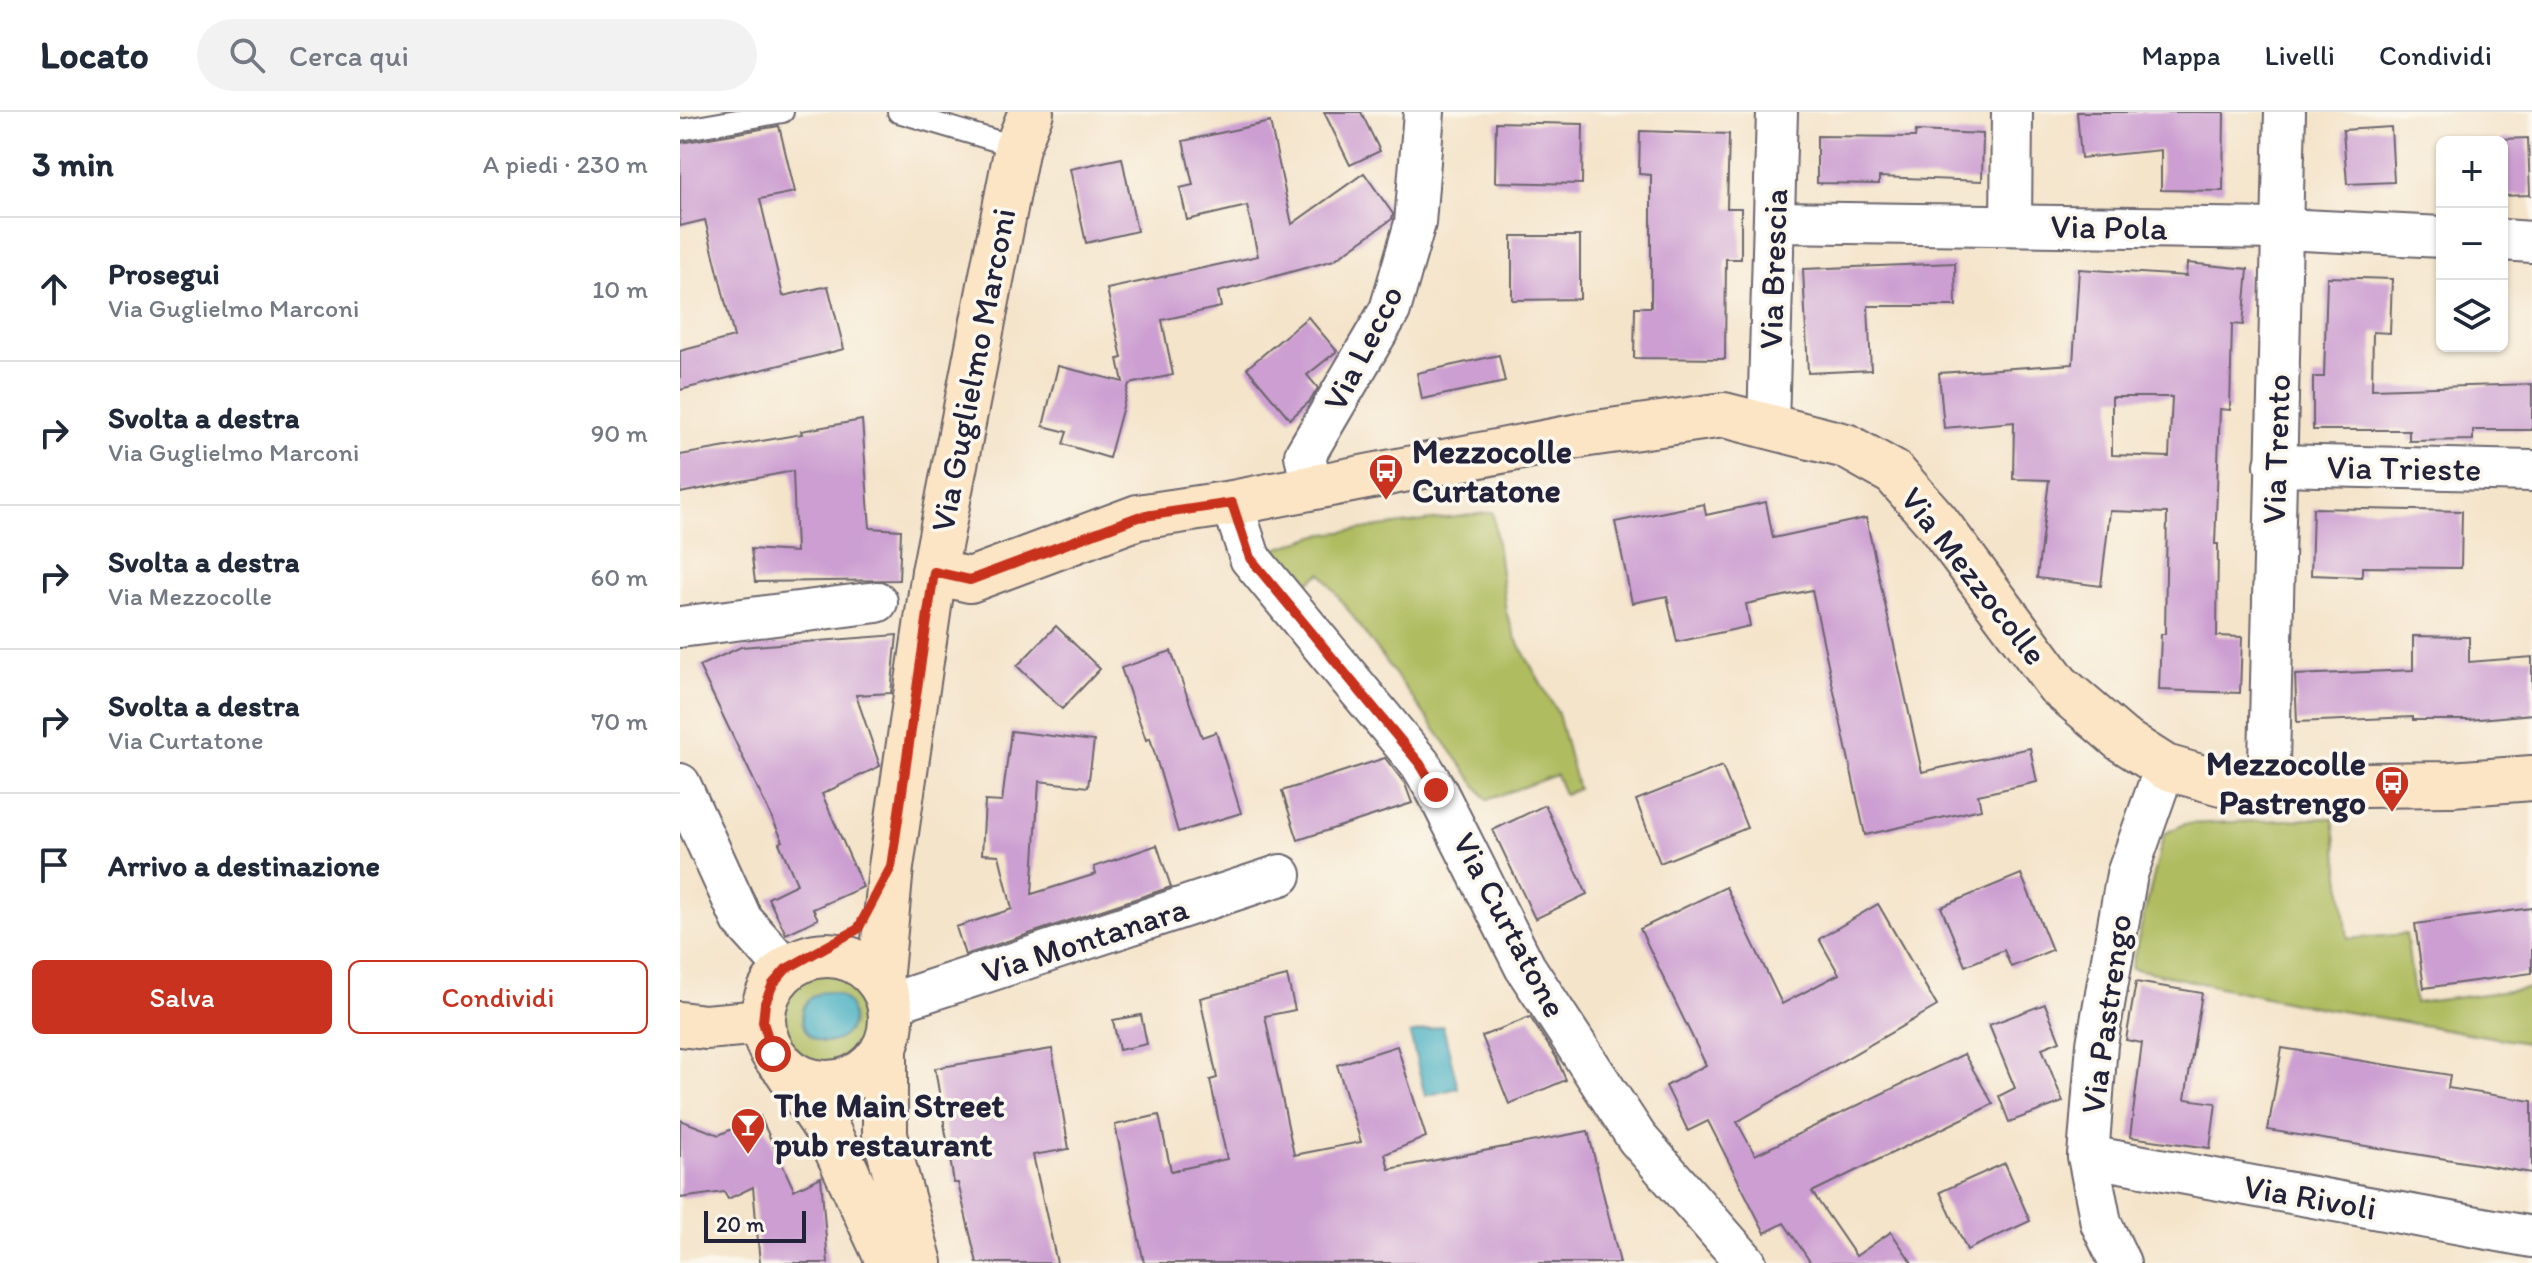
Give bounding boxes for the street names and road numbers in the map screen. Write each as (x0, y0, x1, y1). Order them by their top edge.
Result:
street label: Via Brescia (1750, 188, 1796, 350)
street label: Via Guglielmo Marconi (922, 205, 1024, 535)
street label: Via Pola (2050, 205, 2168, 249)
street label: Via Lecco (1314, 278, 1412, 418)
street label: Via Trento (2253, 373, 2299, 525)
street label: Via Trieste (2326, 446, 2482, 490)
street label: Via Mezzocolle (1892, 479, 2056, 673)
street label: Via Curtatone (1444, 826, 1576, 1024)
street label: Via Montanara (977, 887, 1194, 993)
street label: Via Pastrengo (2072, 911, 2140, 1117)
street label: Via Rivoli (2240, 1165, 2380, 1229)

